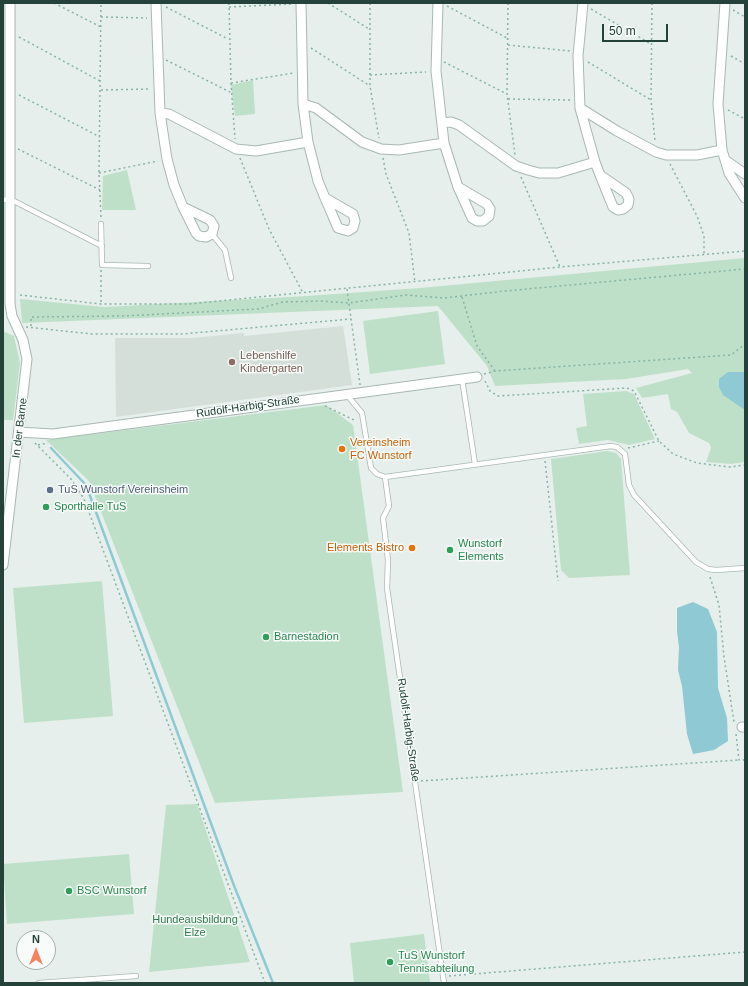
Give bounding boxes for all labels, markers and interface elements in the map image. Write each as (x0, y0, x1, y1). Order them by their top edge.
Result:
scale bar (604, 16, 670, 42)
text: 50 m (609, 24, 636, 38)
place label: Lebenshilfe Kindergarten (240, 349, 303, 375)
marker: Lebenshilfe Kindergarten (227, 357, 237, 367)
street label: Rudolf-Harbig-Straße (195, 393, 301, 421)
street label: In der Barne (10, 397, 30, 459)
place label: Vereinsheim FC Wunstorf (350, 436, 412, 462)
marker: Vereinsheim FC Wunstorf (337, 444, 347, 454)
place label: TuS Wunstorf Vereinsheim (58, 483, 188, 497)
marker: TuS Wunstorf Vereinsheim (45, 485, 55, 495)
place label: Sporthalle TuS (54, 500, 126, 514)
marker: Sporthalle TuS (41, 502, 51, 512)
place label: Wunstorf Elements (458, 537, 504, 563)
place label: Elements Bistro (327, 541, 404, 555)
marker: Elements Bistro (407, 543, 417, 553)
marker: Wunstorf Elements (445, 545, 455, 555)
place label: Barnestadion (274, 630, 339, 644)
marker: Barnestadion (261, 632, 271, 642)
street label: Rudolf-Harbig-Straße (394, 677, 422, 783)
place label: BSC Wunstorf (77, 884, 146, 898)
marker: BSC Wunstorf (64, 886, 74, 896)
park label: Hundeausbildung Elze (152, 913, 238, 939)
north arrow (16, 930, 56, 970)
text: N (32, 933, 40, 945)
place label: TuS Wunstorf Tennisabteilung (398, 949, 474, 975)
marker: TuS Wunstorf Tennisabteilung (385, 957, 395, 967)

